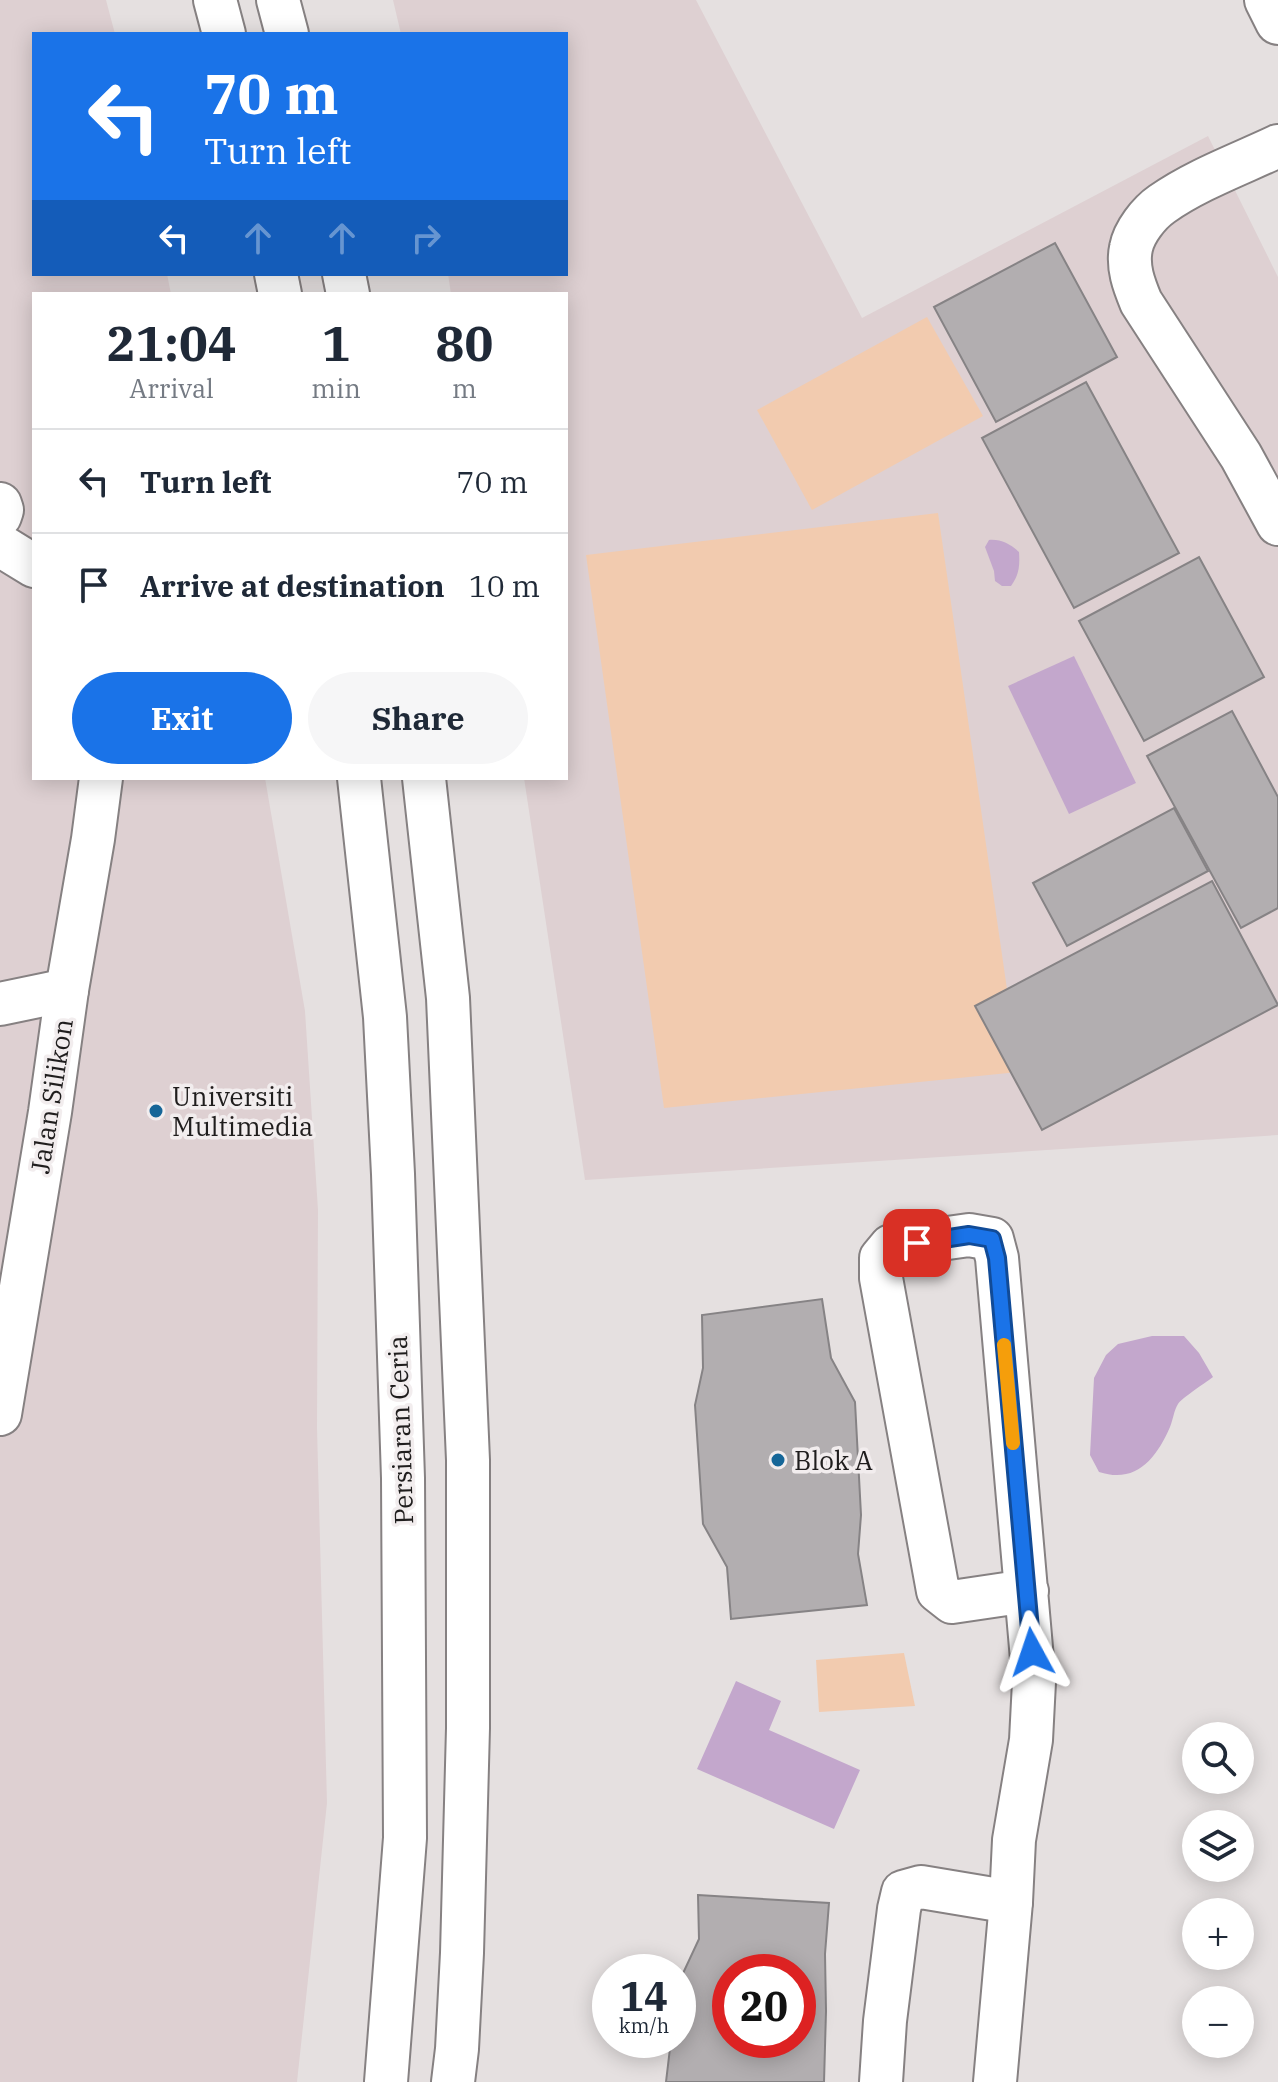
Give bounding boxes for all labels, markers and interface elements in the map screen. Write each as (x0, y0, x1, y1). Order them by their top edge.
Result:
text: 70 m (204, 57, 339, 129)
icon: left (72, 64, 176, 168)
text: Turn left (204, 127, 351, 174)
icon: left (152, 216, 196, 260)
icon: ahead (236, 216, 280, 260)
icon: ahead (320, 216, 364, 260)
icon: right (404, 216, 448, 260)
text: 21:04 (107, 312, 237, 374)
text: 1 (322, 312, 350, 374)
text: 80 (436, 312, 493, 374)
text: Arrival (129, 371, 214, 405)
text: min (311, 371, 361, 405)
text: m (452, 371, 477, 405)
icon: left (72, 459, 116, 503)
text: Turn left (140, 462, 272, 501)
text: 70 m (456, 462, 528, 501)
icon: arrive (72, 563, 116, 607)
text: Arrive at destination (140, 566, 445, 605)
text: 10 m (469, 566, 540, 605)
button: Exit (72, 672, 292, 764)
button: Share (308, 672, 528, 764)
street label: Jalan Silikon (22, 1016, 80, 1176)
place label: Universiti Multimedia (172, 1079, 313, 1143)
marker: Universiti Multimedia (147, 1102, 165, 1120)
pin (883, 1209, 951, 1277)
icon: arrive (895, 1221, 939, 1265)
street label: Persiaran Ceria (380, 1335, 420, 1525)
place label: Blok A (794, 1443, 873, 1477)
marker: Blok A (769, 1451, 787, 1469)
position arrow (990, 1610, 1074, 1694)
map controls (1182, 1722, 1254, 2058)
button: search (1182, 1722, 1254, 1794)
button: layers (1182, 1810, 1254, 1882)
button: + (1182, 1898, 1254, 1970)
speed limit sign: 20 (712, 1954, 816, 2058)
text: 14 (620, 1970, 668, 2022)
button: − (1182, 1986, 1254, 2058)
text: km/h (619, 2012, 669, 2039)

